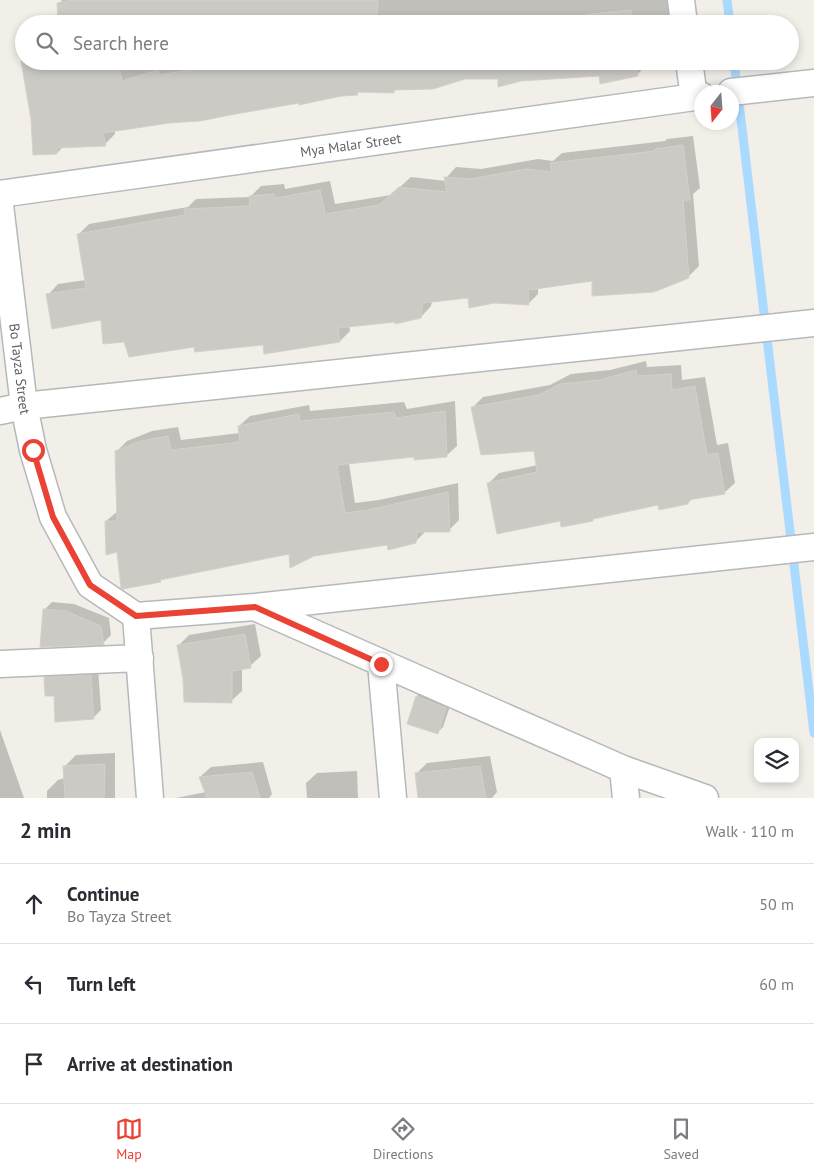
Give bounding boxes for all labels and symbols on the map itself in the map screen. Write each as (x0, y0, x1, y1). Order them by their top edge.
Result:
north arrow (694, 85, 739, 130)
street label: Mya Malar Street (299, 129, 402, 161)
street label: Bo Tayza Street (5, 322, 35, 416)
route start (22, 439, 45, 462)
route end (370, 653, 393, 676)

